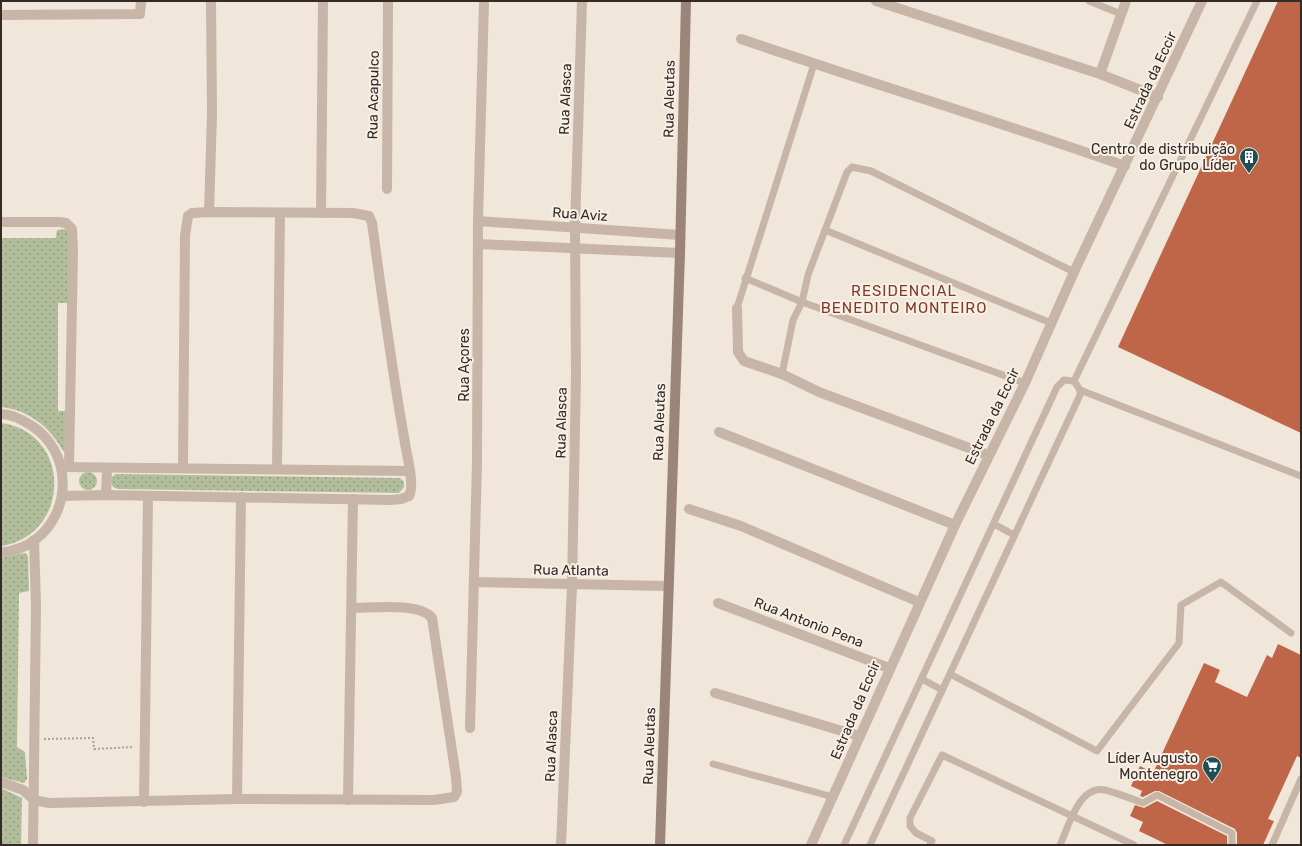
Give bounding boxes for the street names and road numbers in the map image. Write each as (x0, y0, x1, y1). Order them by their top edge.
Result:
street label: Estrada da Eccir (1120, 28, 1181, 132)
street label: Rua Acapulco (364, 50, 383, 140)
street label: Rua Aleutas (660, 60, 679, 138)
street label: Rua Alasca (556, 63, 575, 135)
street label: Rua Aviz (552, 204, 608, 225)
street label: Rua Açores (456, 328, 473, 402)
street label: Estrada da Eccir (962, 364, 1024, 467)
street label: Rua Aleutas (650, 383, 669, 461)
street label: Rua Alasca (552, 387, 571, 459)
street label: Rua Atlanta (533, 561, 609, 580)
street label: Rua Antonio Pena (752, 594, 866, 651)
street label: Estrada da Eccir (827, 658, 884, 762)
street label: Rua Aleutas (640, 707, 659, 785)
street label: Rua Alasca (542, 710, 561, 782)

